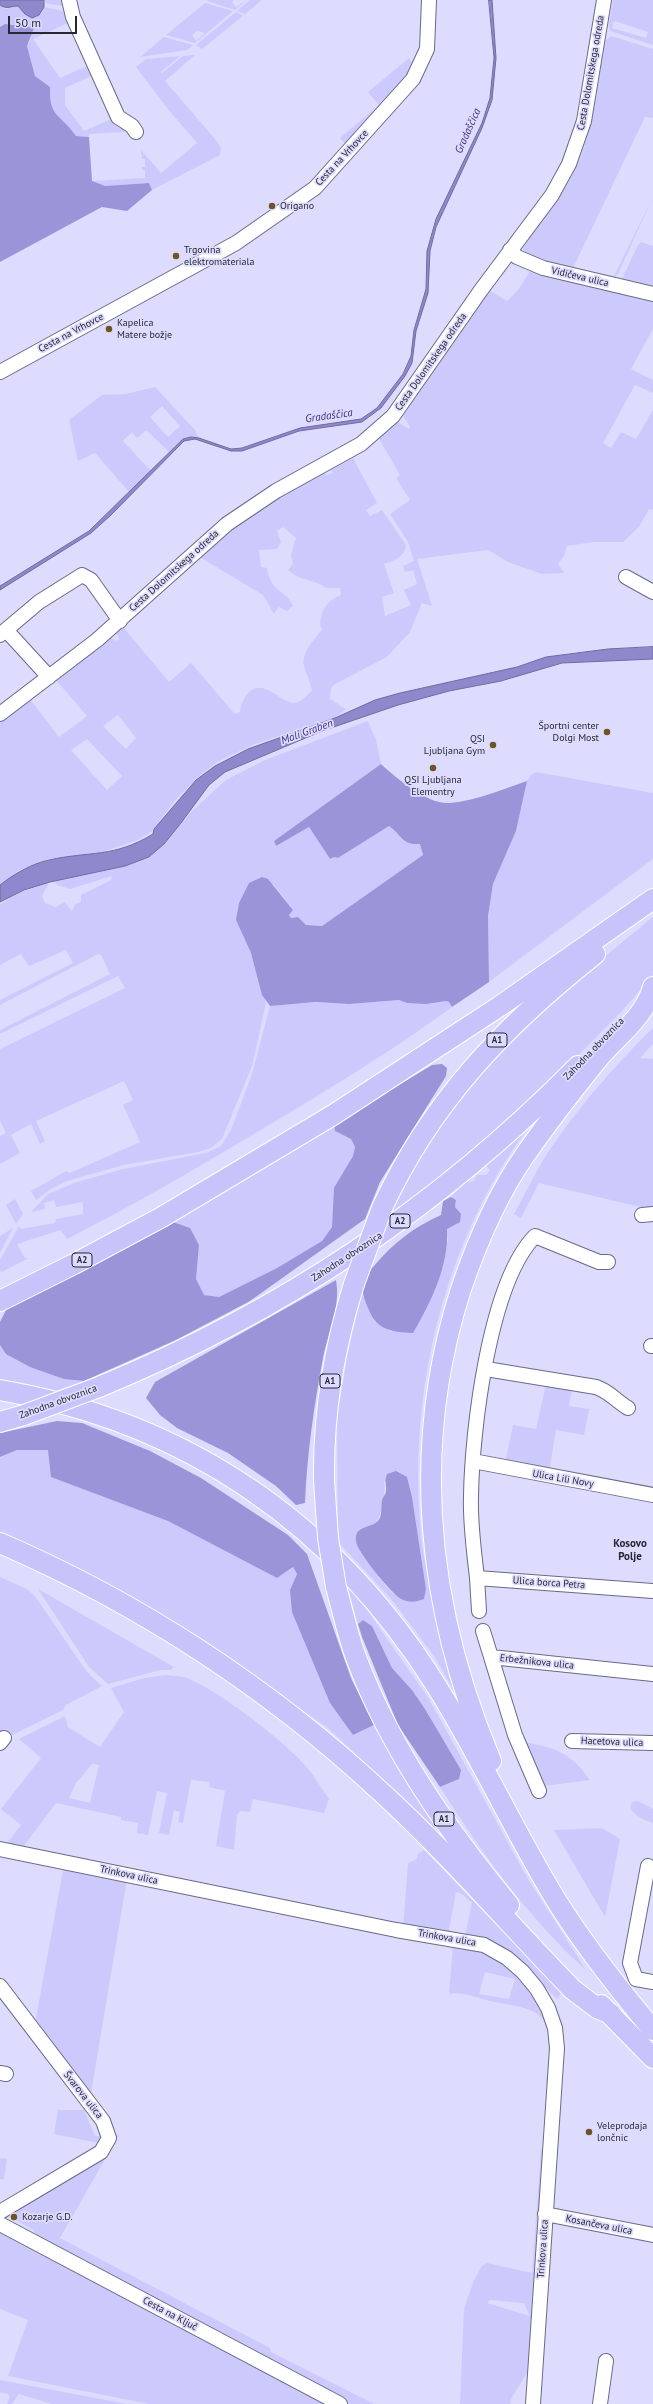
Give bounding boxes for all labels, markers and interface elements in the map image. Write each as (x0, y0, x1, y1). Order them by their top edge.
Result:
scale bar (10, 8, 79, 34)
text: 50 m (15, 15, 41, 30)
street label: Cesta Dolomitskega odreda (575, 15, 607, 131)
water label: Gradaščica (452, 106, 484, 156)
street label: Cesta na Vrhovce (313, 128, 371, 188)
place label: Origano (280, 200, 314, 212)
marker: Origano (267, 201, 277, 211)
place label: Trgovina elektromateriala (184, 244, 254, 268)
marker: Trgovina elektromateriala (171, 251, 181, 261)
street label: Vidičeva ulica (550, 265, 610, 289)
street label: Cesta na Vrhovce (36, 311, 106, 355)
street label: Cesta Dolomitskega odreda (393, 311, 469, 413)
place label: Kapelica Matere božje (117, 317, 172, 340)
marker: Kapelica Matere božje (104, 324, 114, 334)
water label: Gradaščica (304, 406, 354, 426)
street label: Cesta Dolomitskega odreda (127, 528, 221, 614)
water label: Mali Graben (279, 717, 335, 747)
place label: Športni center Dolgi Most (538, 720, 599, 744)
marker: Športni center Dolgi Most (602, 727, 612, 737)
place label: QSI Ljubljana Gym (424, 733, 485, 756)
marker: QSI Ljubljana Gym (488, 740, 498, 750)
marker: QSI Ljubljana Elementry (428, 763, 438, 773)
place label: QSI Ljubljana Elementry (404, 774, 462, 798)
street label: Zahodna obvoznica (561, 1015, 627, 1083)
road number: A1 (487, 1033, 507, 1047)
road number: A2 (390, 1214, 410, 1228)
street label: Zahodna obvoznica (309, 1230, 385, 1284)
road number: A2 (72, 1253, 92, 1267)
road number: A1 (320, 1374, 340, 1388)
street label: Zahodna obvoznica (17, 1382, 99, 1422)
street label: Ulica Lili Novy (531, 1468, 595, 1490)
district label: Kosovo Polje (613, 1537, 647, 1563)
street label: Ulica borca Petra (512, 1574, 586, 1592)
street label: Erbežnikova ulica (499, 1652, 575, 1672)
street label: Hacetova ulica (581, 1735, 643, 1749)
road number: A1 (434, 1812, 454, 1826)
street label: Trinkova ulica (99, 1863, 159, 1887)
street label: Trinkova ulica (417, 1927, 477, 1949)
street label: Švarova ulica (61, 2069, 105, 2121)
place label: Veleprodaja lončnic (597, 2120, 647, 2144)
marker: Veleprodaja lončnic (584, 2127, 594, 2137)
place label: Kozarje G.D. (22, 2211, 73, 2223)
marker: Kozarje G.D. (9, 2212, 19, 2222)
street label: Kosančeva ulica (565, 2213, 633, 2237)
street label: Trinkova ulica (535, 2219, 551, 2279)
street label: Cesta na Ključ (141, 2295, 199, 2333)

